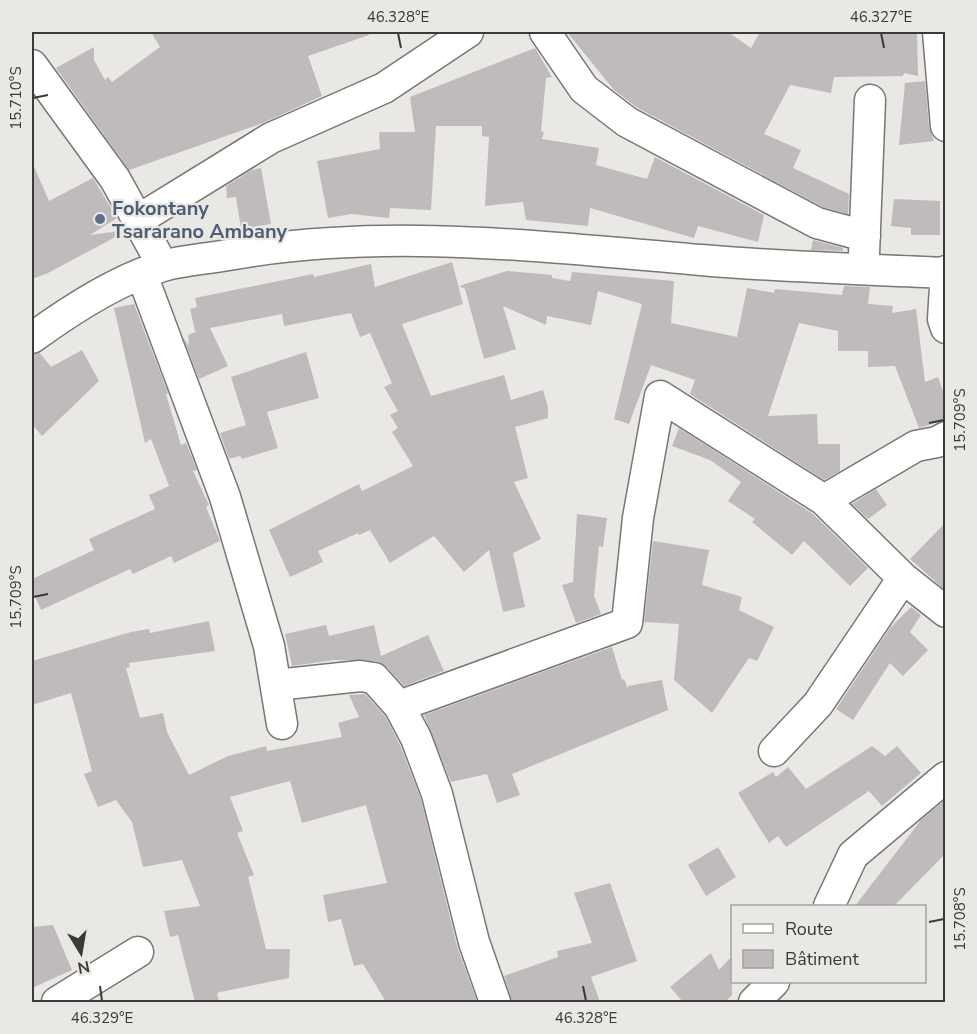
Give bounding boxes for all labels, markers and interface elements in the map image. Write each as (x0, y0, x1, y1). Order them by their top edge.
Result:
text: 46.328°E (367, 7, 429, 27)
text: 46.327°E (850, 7, 912, 27)
text: 15.710°S (6, 66, 26, 130)
place label: Fokontany Tsararano Ambany (112, 195, 287, 245)
marker: Fokontany Tsararano Ambany (93, 212, 107, 226)
text: 15.709°S (950, 388, 970, 452)
text: 15.709°S (6, 565, 26, 629)
text: 15.708°S (950, 887, 970, 951)
legend (731, 905, 926, 983)
text: Route (785, 917, 833, 941)
north arrow (51, 923, 111, 983)
text: Bâtiment (785, 947, 859, 971)
text: N (76, 955, 92, 979)
text: 46.329°E (71, 1008, 133, 1028)
text: 46.328°E (555, 1008, 617, 1028)

